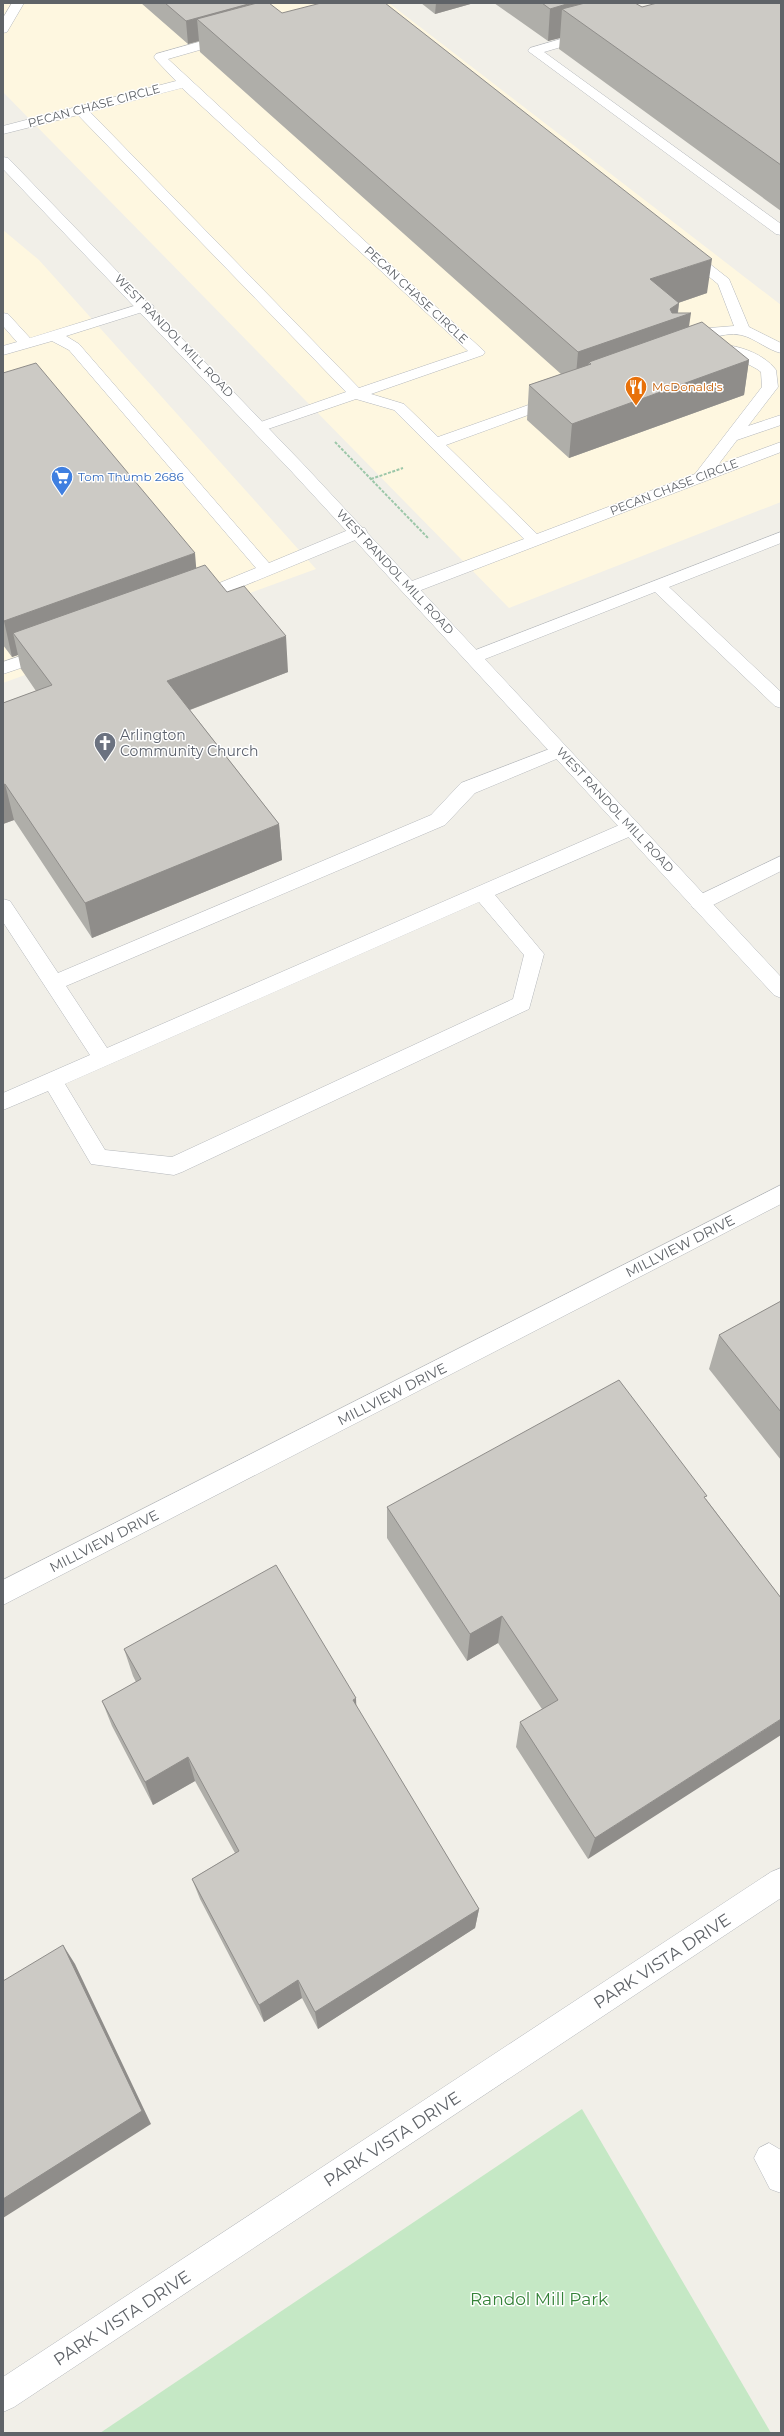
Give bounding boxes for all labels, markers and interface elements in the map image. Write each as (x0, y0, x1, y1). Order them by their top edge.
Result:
street label: PECAN CHASE CIRCLE (26, 81, 162, 130)
street label: PECAN CHASE CIRCLE (361, 243, 471, 347)
street label: WEST RANDOL MILL ROAD (112, 271, 237, 400)
restaurant icon: McDonald's (623, 374, 649, 407)
place label: McDonald's (652, 379, 723, 394)
street label: PECAN CHASE CIRCLE (608, 455, 740, 518)
supermarket icon: Tom Thumb 2686 (49, 464, 75, 497)
place label: Tom Thumb 2686 (78, 469, 184, 484)
street label: WEST RANDOL MILL ROAD (334, 506, 457, 637)
place label: Arlington Community Church (120, 726, 259, 760)
church icon: Arlington Community Church (92, 730, 118, 763)
street label: WEST RANDOL MILL ROAD (554, 744, 677, 875)
street label: MILLVIEW DRIVE (622, 1211, 738, 1281)
street label: MILLVIEW DRIVE (334, 1359, 450, 1429)
street label: MILLVIEW DRIVE (46, 1506, 162, 1576)
street label: PARK VISTA DRIVE (590, 1909, 734, 2013)
street label: PARK VISTA DRIVE (320, 2087, 464, 2191)
street label: PARK VISTA DRIVE (50, 2266, 194, 2370)
park label: Randol Mill Park (470, 2289, 609, 2309)

